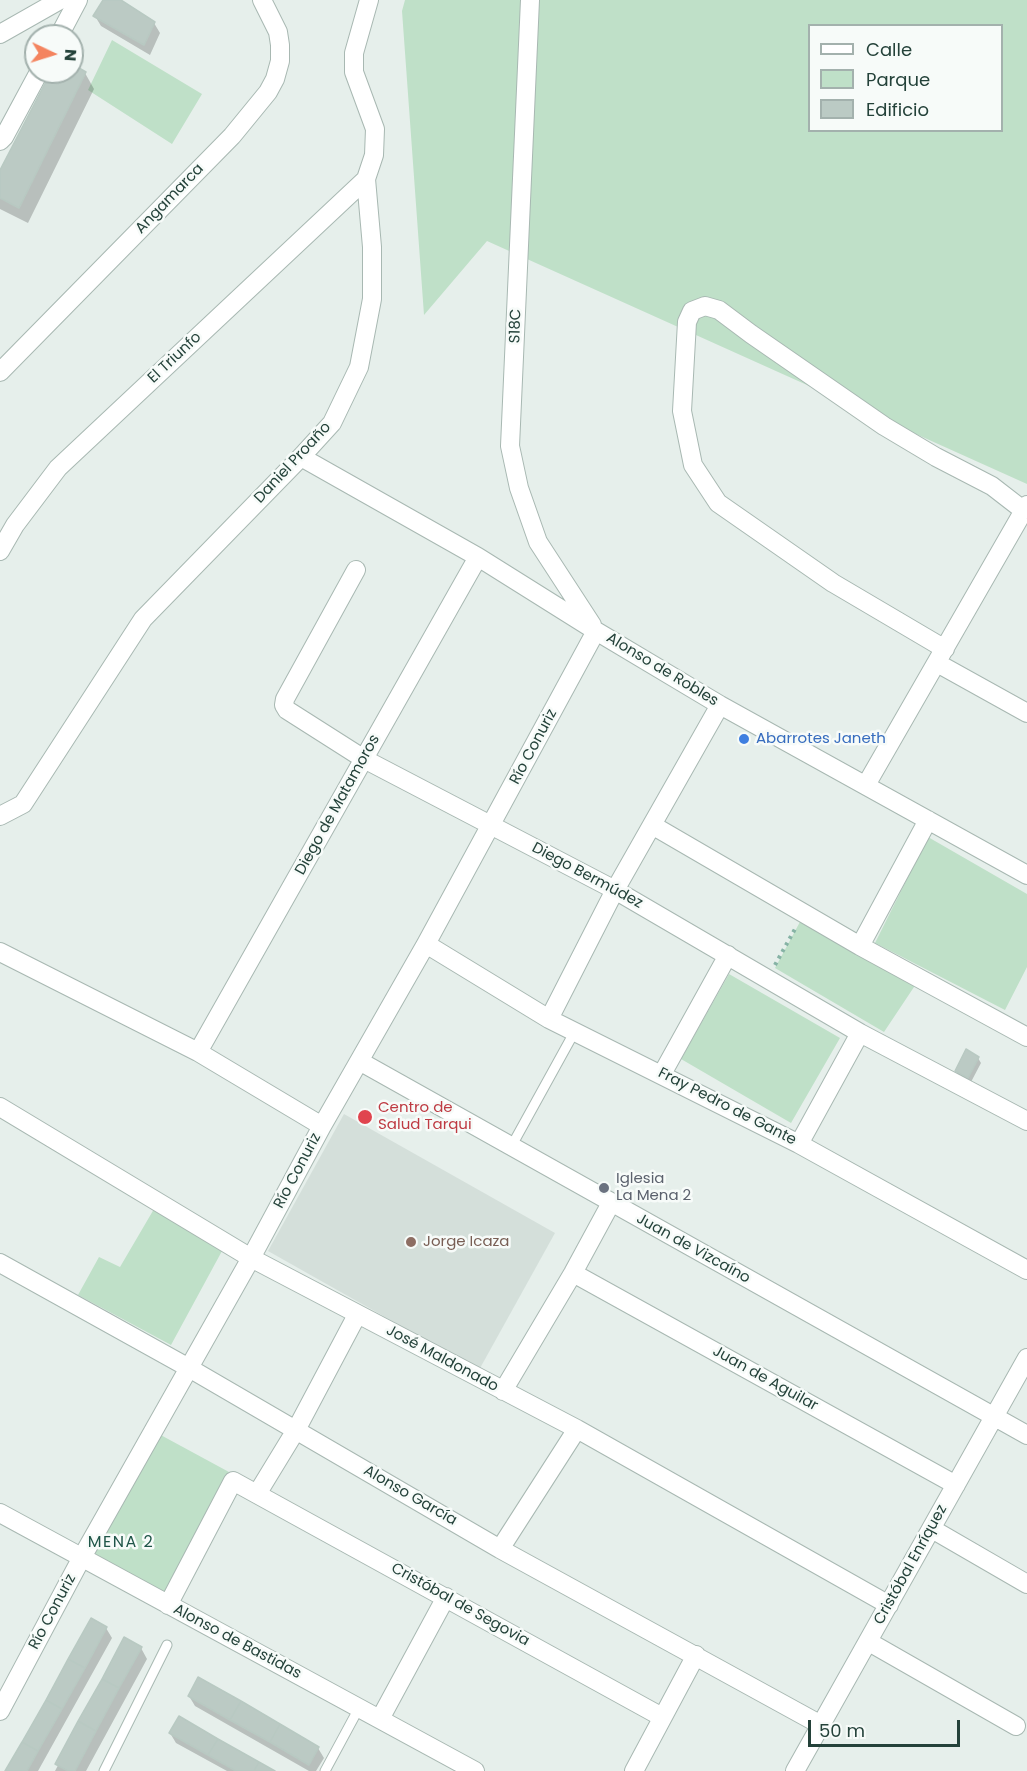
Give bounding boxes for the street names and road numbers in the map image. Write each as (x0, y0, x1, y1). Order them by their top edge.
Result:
street label: Angamarca (132, 160, 208, 238)
street label: S18C (506, 308, 526, 344)
street label: El Triunfo (145, 329, 205, 387)
street label: Daniel Proaño (251, 419, 335, 507)
street label: Alonso de Robles (603, 629, 721, 711)
street label: Río Conuriz (507, 706, 561, 788)
street label: Diego de Matamoros (292, 732, 384, 878)
street label: Diego Bermúdez (529, 839, 645, 913)
street label: Fray Pedro de Gante (655, 1064, 799, 1150)
street label: Río Conuriz (271, 1130, 325, 1212)
street label: Juan de Vizcaíno (633, 1210, 753, 1288)
street label: José Maldonado (383, 1322, 501, 1396)
street label: Juan de Aguilar (709, 1343, 821, 1415)
street label: Alonso García (360, 1462, 460, 1530)
street label: Cristóbal Enríquez (871, 1502, 951, 1628)
street label: Cristóbal de Segovia (388, 1559, 532, 1651)
street label: Río Conuriz (26, 1571, 80, 1653)
street label: Alonso de Bastidas (170, 1601, 304, 1683)

